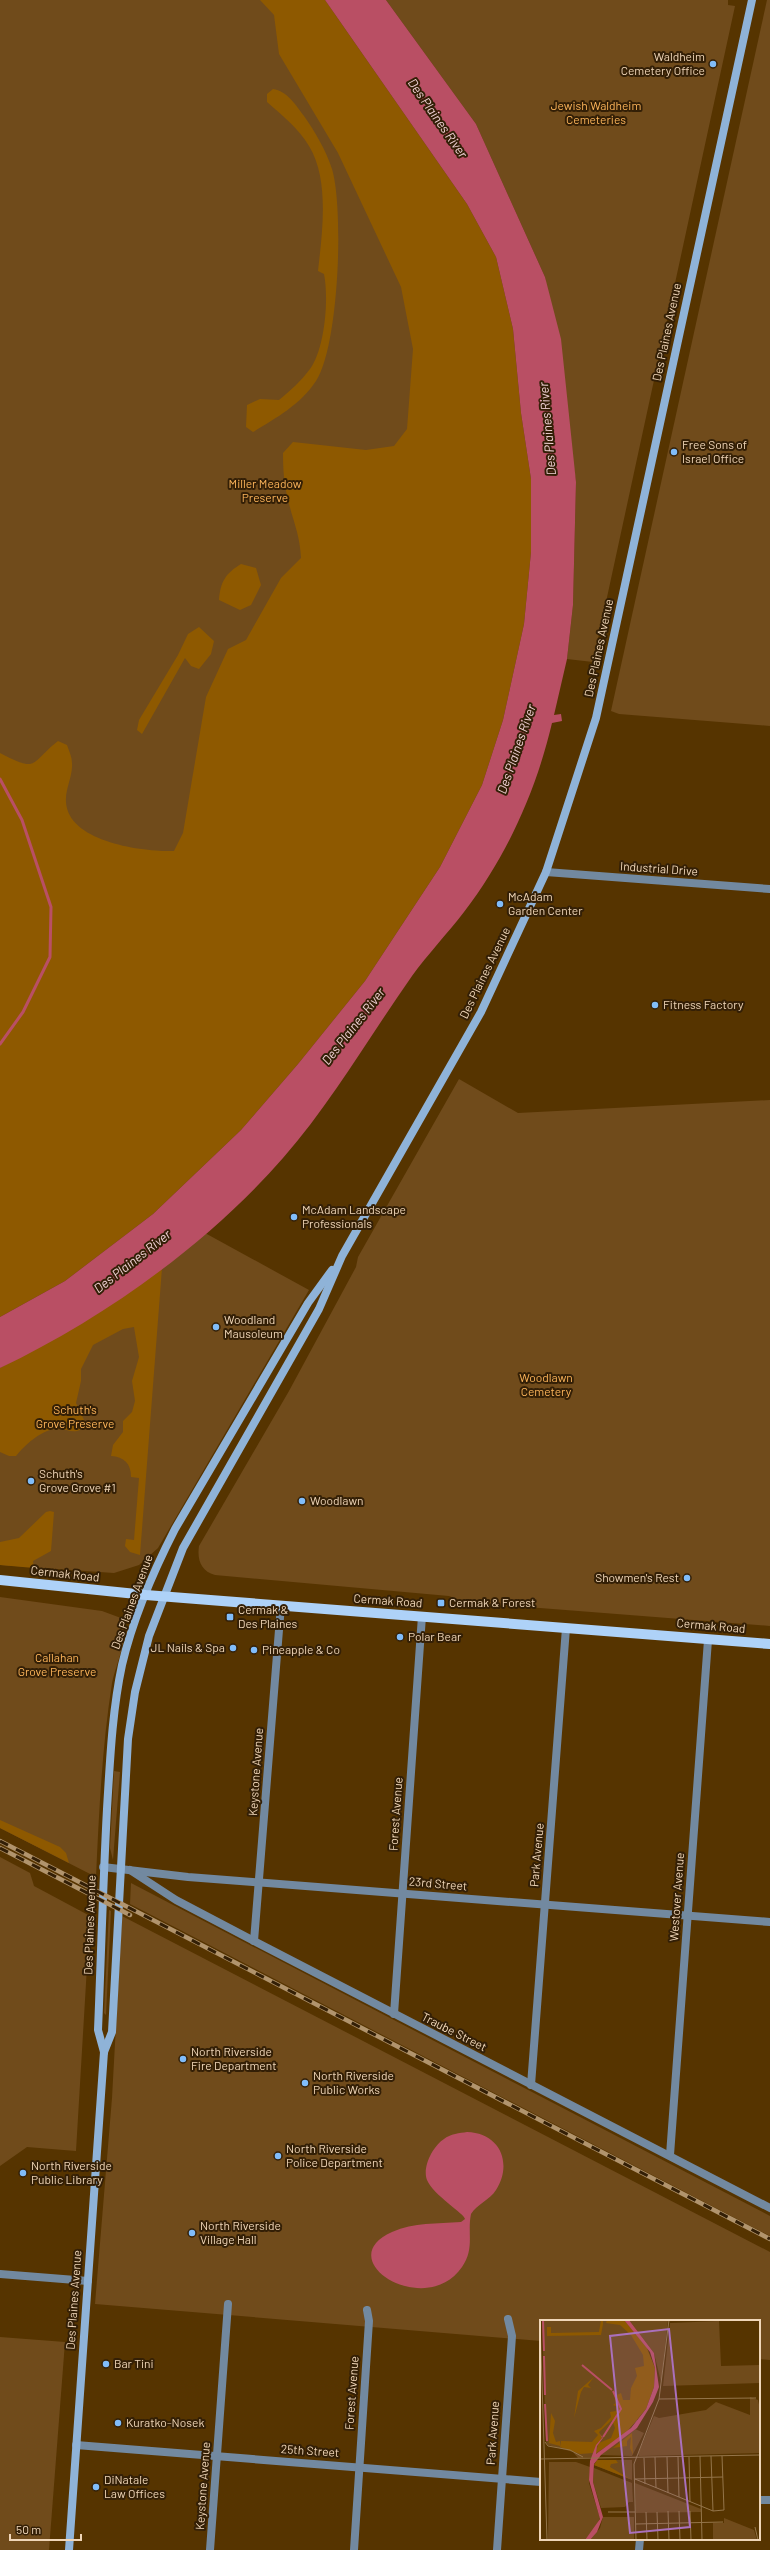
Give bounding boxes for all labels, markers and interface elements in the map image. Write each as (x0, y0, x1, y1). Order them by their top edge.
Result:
place label: Waldheim Cemetery Office (621, 49, 705, 77)
marker: Waldheim Cemetery Office (708, 59, 718, 69)
water label: Des Plaines River (405, 75, 472, 161)
park label: Jewish Waldheim Cemeteries (551, 98, 641, 126)
street label: Des Plaines Avenue (649, 281, 683, 382)
water label: Des Plaines River (535, 381, 559, 476)
place label: Free Sons of Israel Office (682, 437, 747, 465)
marker: Free Sons of Israel Office (669, 447, 679, 457)
park label: Miller Meadow Preserve (229, 476, 302, 504)
street label: Des Plaines Avenue (581, 597, 615, 698)
water label: Des Plaines River (493, 702, 539, 796)
street label: Industrial Drive (620, 858, 698, 878)
place label: McAdam Garden Center (508, 889, 583, 917)
marker: McAdam Garden Center (495, 899, 505, 909)
street label: Des Plaines Avenue (456, 925, 512, 1021)
water label: Des Plaines River (318, 984, 388, 1068)
place label: Fitness Factory (663, 997, 744, 1011)
marker: Fitness Factory (650, 1000, 660, 1010)
place label: McAdam Landscape Professionals (302, 1202, 406, 1230)
marker: McAdam Landscape Professionals (289, 1212, 299, 1222)
water label: Des Plaines River (90, 1226, 174, 1296)
place label: Woodland Mausoleum (224, 1312, 283, 1340)
marker: Woodland Mausoleum (211, 1322, 221, 1332)
park label: Woodlawn Cemetery (519, 1370, 573, 1398)
park label: Schuth's Grove Preserve (36, 1402, 114, 1430)
place label: Schuth's Grove Grove #1 (39, 1466, 116, 1494)
marker: Schuth's Grove Grove #1 (26, 1476, 36, 1486)
place label: Woodlawn (310, 1493, 364, 1507)
marker: Woodlawn (297, 1496, 307, 1506)
street label: Des Plaines Avenue (107, 1552, 155, 1651)
street label: Cermak Road (30, 1562, 100, 1584)
place label: Showmen's Rest (595, 1570, 679, 1584)
marker: Showmen's Rest (682, 1573, 692, 1583)
street label: Cermak Road (353, 1591, 423, 1609)
place label: Cermak & Forest (449, 1595, 535, 1609)
marker: Cermak & Forest (436, 1598, 446, 1608)
place label: Cermak & Des Plaines (238, 1602, 298, 1630)
marker: Cermak & Des Plaines (225, 1612, 235, 1622)
street label: Cermak Road (676, 1615, 746, 1635)
place label: Polar Bear (408, 1629, 462, 1643)
marker: Polar Bear (395, 1632, 405, 1642)
place label: JL Nails & Spa (151, 1640, 225, 1654)
place label: Pineapple & Co (262, 1642, 340, 1656)
marker: JL Nails & Spa (228, 1643, 238, 1653)
marker: Pineapple & Co (249, 1645, 259, 1655)
park label: Callahan Grove Preserve (18, 1650, 96, 1678)
street label: Keystone Avenue (245, 1727, 265, 1816)
street label: Forest Avenue (385, 1776, 405, 1851)
street label: Park Avenue (526, 1822, 546, 1887)
street label: Westover Avenue (666, 1852, 686, 1942)
street label: 23rd Street (408, 1873, 468, 1893)
street label: Des Plaines Avenue (80, 1875, 98, 1975)
street label: Traube Street (420, 2009, 489, 2053)
place label: North Riverside Fire Department (191, 2044, 277, 2072)
marker: North Riverside Fire Department (178, 2054, 188, 2064)
place label: North Riverside Public Works (313, 2068, 394, 2096)
marker: North Riverside Public Works (300, 2078, 310, 2088)
place label: North Riverside Police Department (286, 2141, 383, 2169)
marker: North Riverside Police Department (273, 2151, 283, 2161)
place label: North Riverside Public Library (31, 2158, 112, 2186)
marker: North Riverside Public Library (18, 2168, 28, 2178)
place label: North Riverside Village Hall (200, 2218, 281, 2246)
marker: North Riverside Village Hall (187, 2228, 197, 2238)
street label: Des Plaines Avenue (63, 2250, 83, 2350)
inset map (540, 2320, 760, 2540)
street label: Forest Avenue (341, 2355, 361, 2430)
place label: Bar Tini (114, 2356, 154, 2370)
marker: Bar Tini (101, 2359, 111, 2369)
street label: Park Avenue (483, 2400, 501, 2465)
place label: Kuratko-Nosek (126, 2415, 204, 2429)
marker: Kuratko-Nosek (113, 2418, 123, 2428)
street label: Keystone Avenue (192, 2441, 212, 2530)
street label: 25th Street (280, 2441, 340, 2459)
place label: DiNatale Law Offices (104, 2472, 165, 2500)
marker: DiNatale Law Offices (91, 2482, 101, 2492)
scale bar (10, 2516, 81, 2542)
text: 50 m (16, 2522, 41, 2536)

